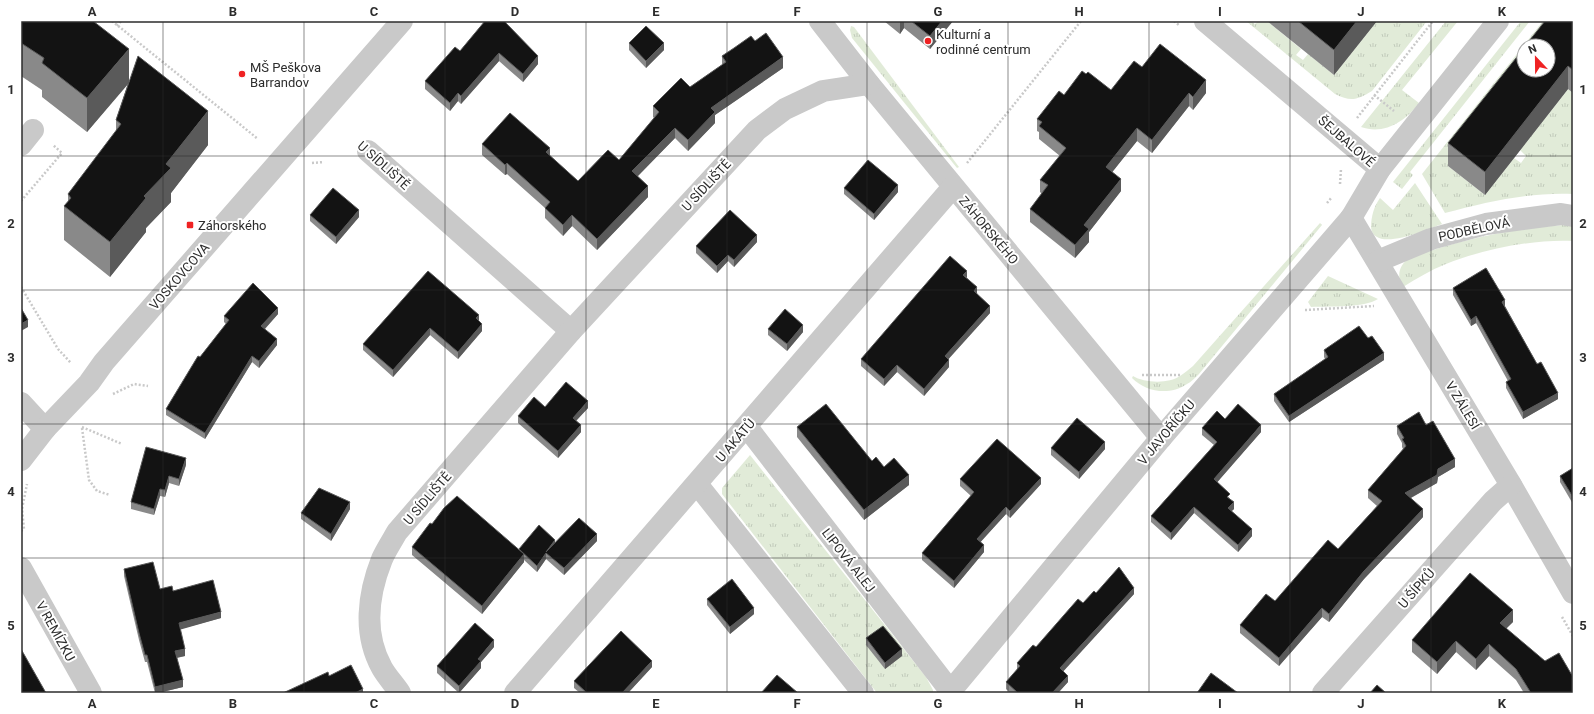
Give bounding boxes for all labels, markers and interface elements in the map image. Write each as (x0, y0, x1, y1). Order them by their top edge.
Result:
text: A (88, 4, 97, 19)
text: B (229, 4, 237, 19)
text: C (370, 4, 379, 19)
text: D (511, 4, 519, 19)
text: E (652, 4, 660, 19)
text: F (793, 4, 801, 19)
text: G (934, 4, 943, 19)
text: H (1074, 4, 1084, 19)
text: I (1218, 4, 1222, 19)
text: J (1357, 4, 1365, 19)
text: K (1498, 4, 1507, 19)
place label: Kulturní a rodinné centrum (936, 27, 1031, 57)
marker: Kulturní a rodinné centrum (923, 36, 933, 46)
north arrow (1516, 38, 1556, 78)
text: N (1526, 42, 1539, 57)
place label: MŠ Peškova Barrandov (250, 60, 321, 90)
marker: MŠ Peškova Barrandov (237, 69, 247, 79)
text: 1 (7, 82, 15, 97)
text: 1 (1579, 82, 1587, 97)
street label: ŠEJBALOVÉ (1315, 113, 1378, 170)
street label: U SÍDLIŠTĚ (355, 138, 413, 193)
street label: U SÍDLIŠTĚ (679, 157, 734, 214)
street label: ZÁHORSKÉHO (956, 193, 1021, 267)
street label: PODBĚLOVÁ (1437, 214, 1512, 244)
text: 2 (7, 216, 15, 231)
text: 2 (1579, 216, 1587, 231)
place label: Záhorského (198, 218, 266, 233)
marker: Záhorského (185, 220, 195, 230)
street label: VOSKOVCOVA (146, 240, 213, 313)
text: 3 (7, 350, 15, 365)
text: 3 (1579, 350, 1587, 365)
street label: V ZÁLESÍ (1442, 378, 1483, 432)
street label: V JAVOŘÍČKU (1135, 397, 1198, 468)
street label: U AKÁTŮ (712, 415, 758, 465)
street label: U SÍDLIŠTĚ (400, 469, 454, 528)
text: 4 (7, 484, 15, 499)
text: 4 (1579, 484, 1587, 499)
street label: LIPOVÁ ALEJ (819, 525, 878, 595)
street label: U ŠÍPKŮ (1394, 565, 1438, 611)
street label: V REMÍZKU (33, 599, 78, 664)
text: 5 (7, 618, 15, 633)
text: 5 (1579, 618, 1587, 633)
text: A (88, 696, 97, 711)
text: B (229, 696, 237, 711)
text: C (370, 696, 379, 711)
text: D (511, 696, 519, 711)
text: E (652, 696, 660, 711)
text: F (793, 696, 801, 711)
text: G (934, 696, 943, 711)
text: H (1074, 696, 1084, 711)
text: I (1218, 696, 1222, 711)
text: J (1357, 696, 1365, 711)
text: K (1498, 696, 1507, 711)

